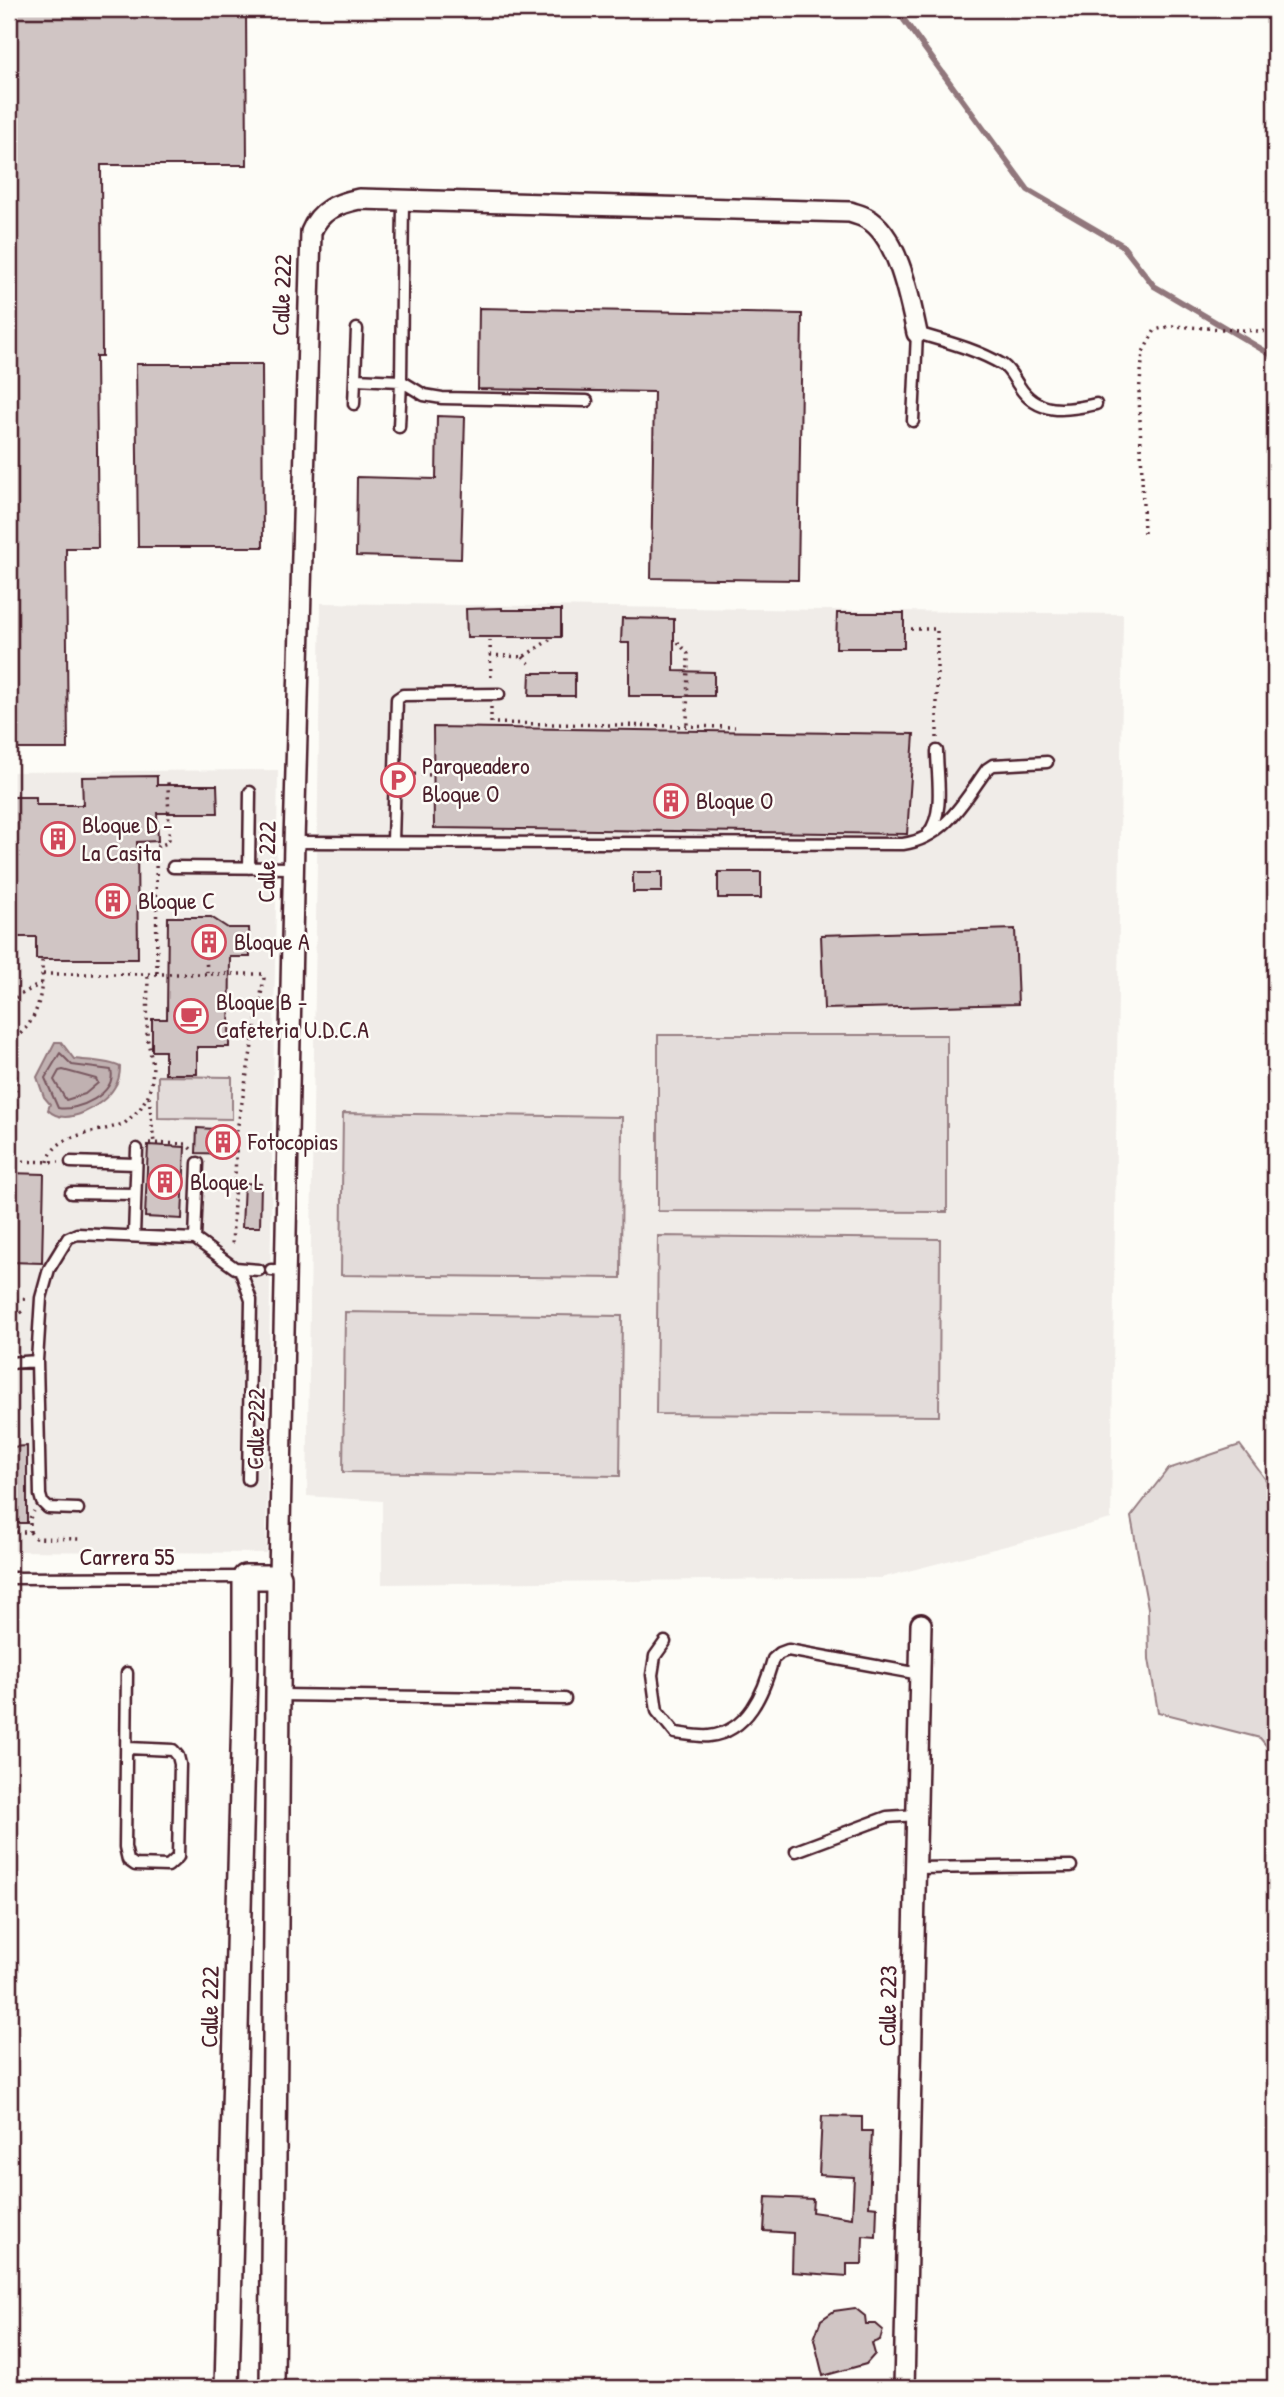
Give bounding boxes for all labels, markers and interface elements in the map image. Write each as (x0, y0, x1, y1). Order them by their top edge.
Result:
street label: Calle 222 (264, 254, 298, 336)
place label: Parqueadero Bloque O (422, 749, 530, 809)
parking icon: Parqueadero Bloque O (379, 761, 417, 799)
building icon: Bloque O (652, 782, 690, 820)
place label: Bloque O (696, 784, 773, 816)
place label: Bloque D - La Casita (82, 808, 173, 868)
building icon: Bloque D - La Casita (39, 820, 77, 858)
street label: Calle 222 (249, 821, 283, 903)
building icon: Bloque C (94, 882, 132, 920)
place label: Bloque C (138, 884, 215, 916)
building icon: Bloque A (190, 923, 228, 961)
place label: Bloque A (234, 925, 310, 957)
place label: Bloque B - Cafeteria U.D.C.A (216, 985, 369, 1045)
cafe icon: Bloque B - Cafeteria U.D.C.A (172, 997, 210, 1035)
building icon: Fotocopias (204, 1123, 242, 1161)
place label: Fotocopias (247, 1125, 338, 1157)
building icon: Bloque L (146, 1163, 184, 1201)
place label: Bloque L (190, 1165, 263, 1197)
street label: Calle 222 (238, 1388, 272, 1470)
street label: Carrera 55 (79, 1540, 175, 1572)
street label: Calle 223 (870, 1965, 904, 2047)
street label: Calle 222 (192, 1966, 226, 2048)

